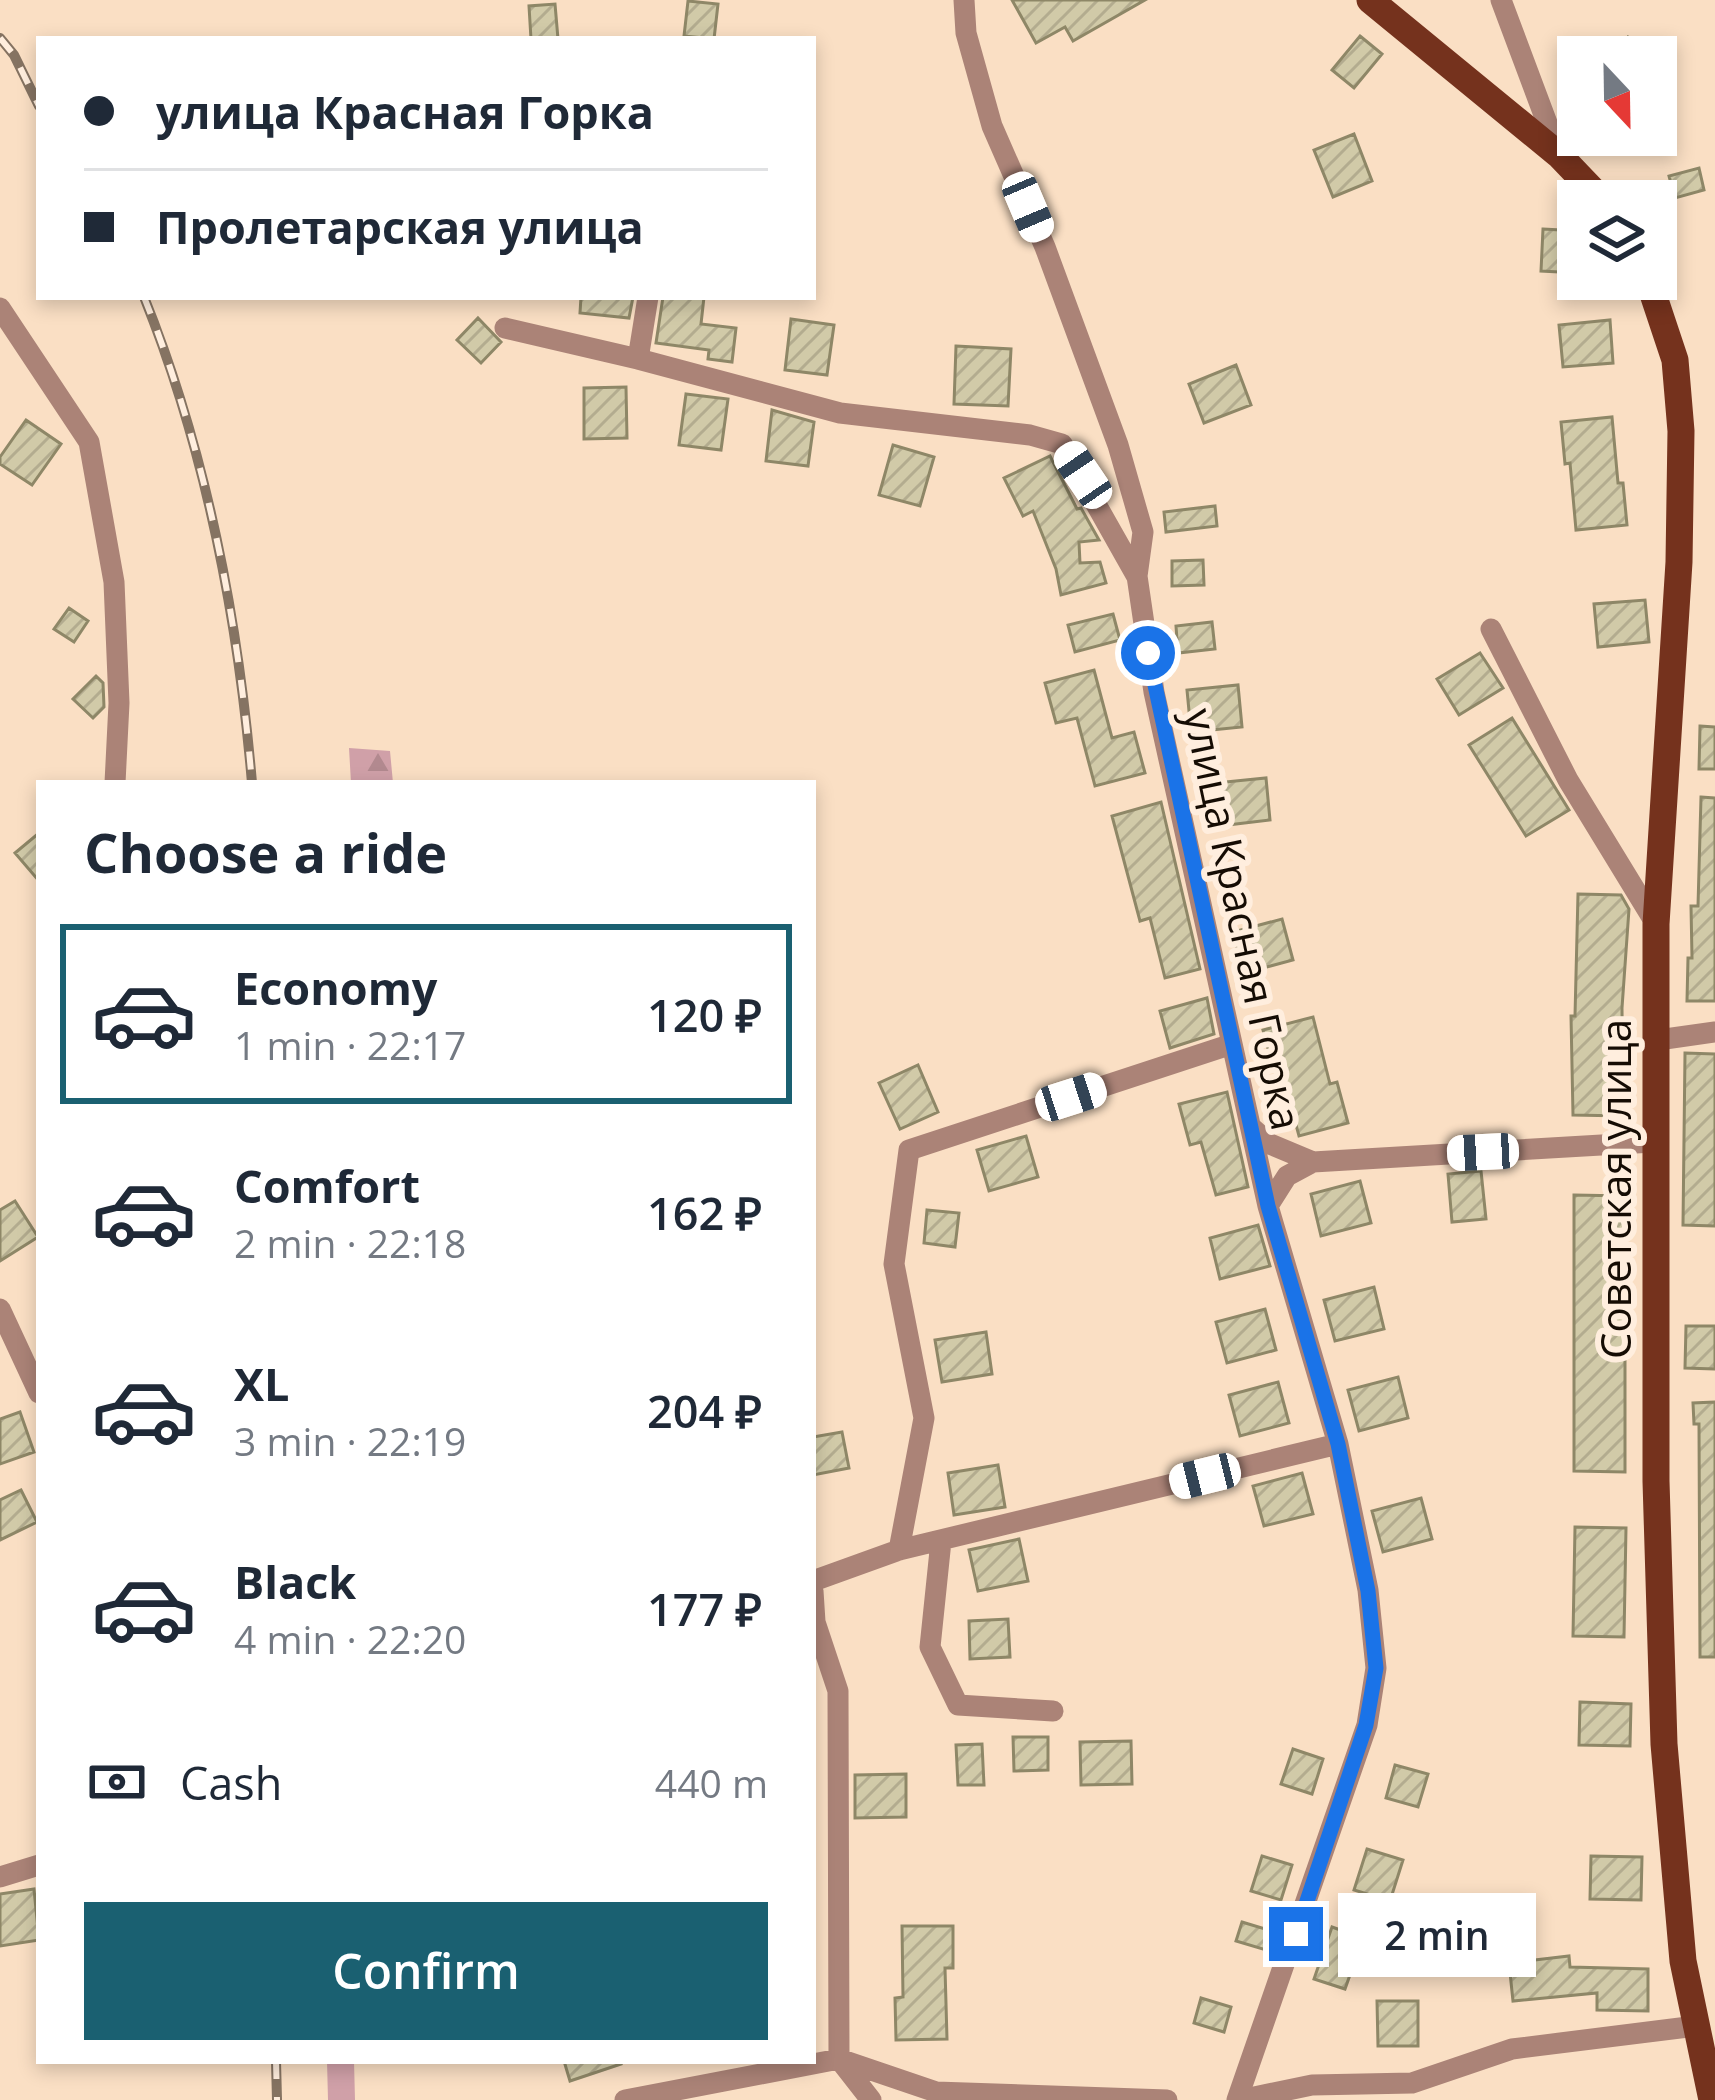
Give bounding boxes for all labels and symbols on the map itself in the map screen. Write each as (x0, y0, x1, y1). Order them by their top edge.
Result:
north arrow (1557, 36, 1677, 156)
car (997, 167, 1059, 247)
car (1048, 435, 1118, 515)
route start (1121, 626, 1175, 680)
street label: улица Красная Горка (1172, 703, 1316, 1135)
street label: Советская улица (1586, 1019, 1643, 1359)
car (1031, 1069, 1111, 1125)
car (1446, 1132, 1520, 1172)
car (1166, 1450, 1244, 1502)
callout: 2 min (1338, 1892, 1536, 1976)
route end (1269, 1907, 1323, 1961)

